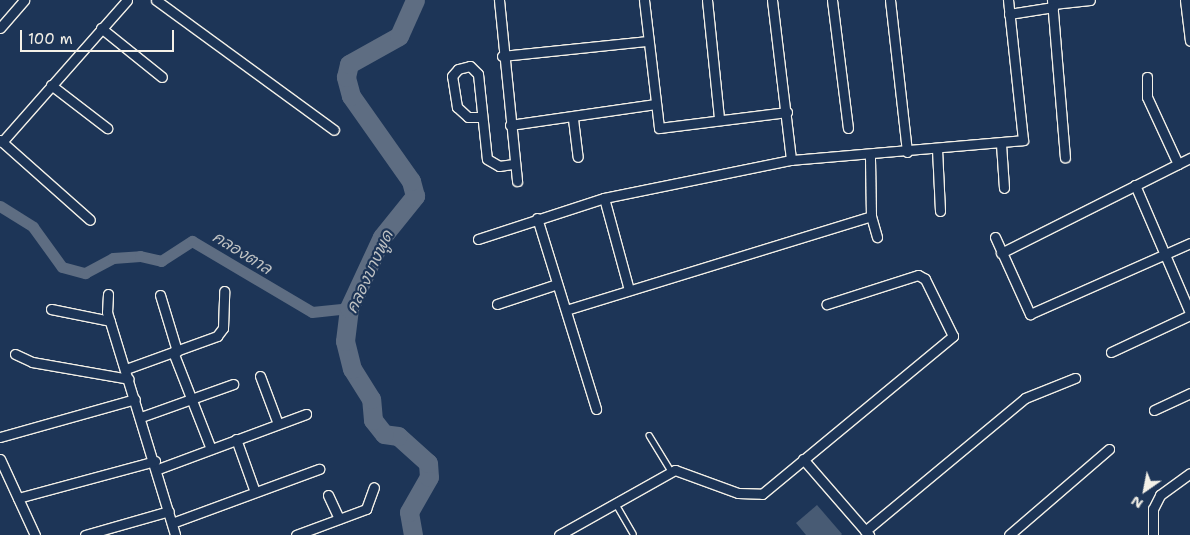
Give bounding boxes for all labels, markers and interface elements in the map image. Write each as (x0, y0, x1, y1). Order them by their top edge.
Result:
scale bar (22, 20, 176, 52)
text: 100 m (28, 29, 73, 49)
water label: คลองตาล (209, 227, 275, 279)
water label: คลองบางพูด (343, 228, 397, 316)
north arrow (1120, 465, 1170, 515)
text: N (1127, 492, 1146, 513)

